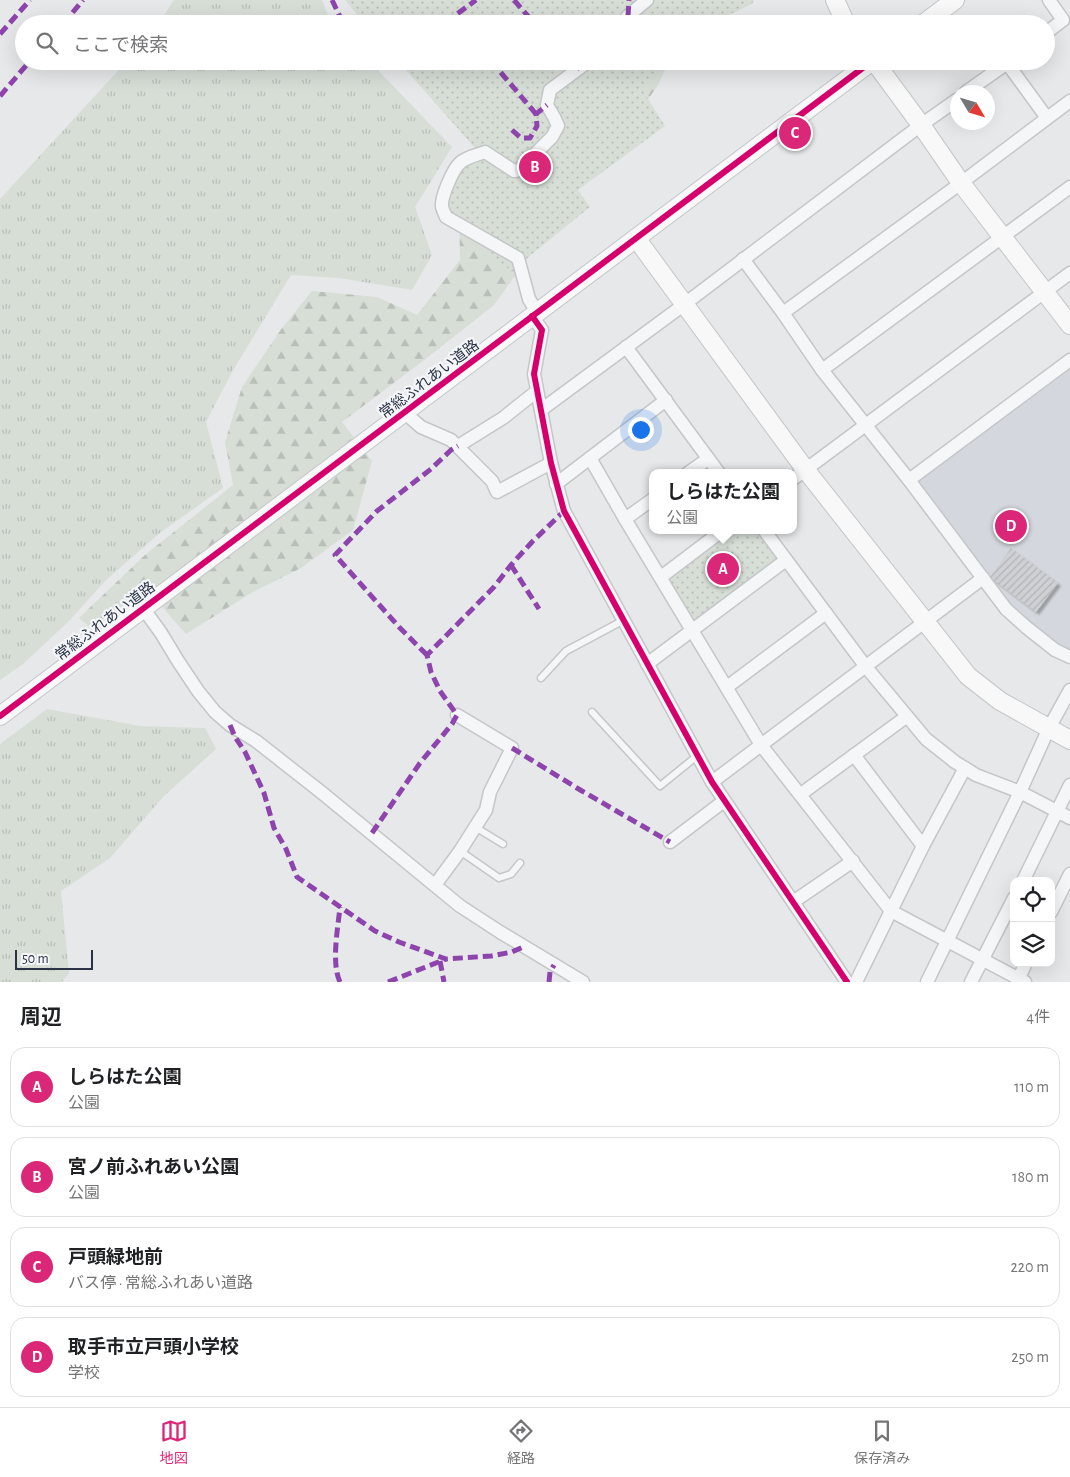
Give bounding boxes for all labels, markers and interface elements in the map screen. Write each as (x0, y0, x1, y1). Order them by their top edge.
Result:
search box (15, 15, 1055, 70)
icon: search (33, 29, 61, 57)
text: ここで検索 (73, 36, 168, 55)
north arrow (950, 85, 995, 130)
pin: C (779, 114, 811, 152)
pin: B (519, 148, 551, 186)
street label: 常総ふれあい道路 (376, 336, 482, 422)
your location (628, 417, 654, 443)
popup (649, 469, 797, 534)
text: しらはた公園 (666, 483, 780, 502)
pin: D (995, 507, 1027, 545)
text: 公園 (666, 510, 698, 526)
pin: A (707, 550, 739, 588)
street label: 常総ふれあい道路 (52, 578, 158, 664)
map controls (1010, 877, 1055, 967)
button: locate (1010, 877, 1055, 922)
button: layers (1010, 922, 1055, 967)
scale bar (15, 947, 92, 970)
text: 50 m (22, 952, 49, 966)
text: 周辺 (20, 1007, 62, 1028)
text: 4件 (1026, 1009, 1050, 1025)
text: しらはた公園 (68, 1068, 182, 1087)
text: A (32, 1079, 42, 1095)
text: 110 m (1014, 1079, 1049, 1095)
text: 公園 (68, 1095, 100, 1111)
text: 宮ノ前ふれあい公園 (68, 1158, 239, 1177)
text: B (32, 1169, 42, 1185)
text: 180 m (1012, 1169, 1049, 1185)
text: 公園 (68, 1185, 100, 1201)
text: 戸頭緑地前 (68, 1248, 163, 1267)
text: C (33, 1259, 41, 1275)
text: 220 m (1011, 1259, 1049, 1275)
text: バス停 · 常総ふれあい道路 (68, 1275, 253, 1291)
text: 取手市立戸頭小学校 (68, 1338, 239, 1357)
text: D (32, 1349, 42, 1365)
text: 250 m (1011, 1349, 1049, 1365)
text: 学校 (68, 1365, 100, 1381)
tab: 地図 (160, 1417, 188, 1468)
tab: 経路 (507, 1417, 535, 1468)
tab: 保存済み (854, 1417, 910, 1468)

